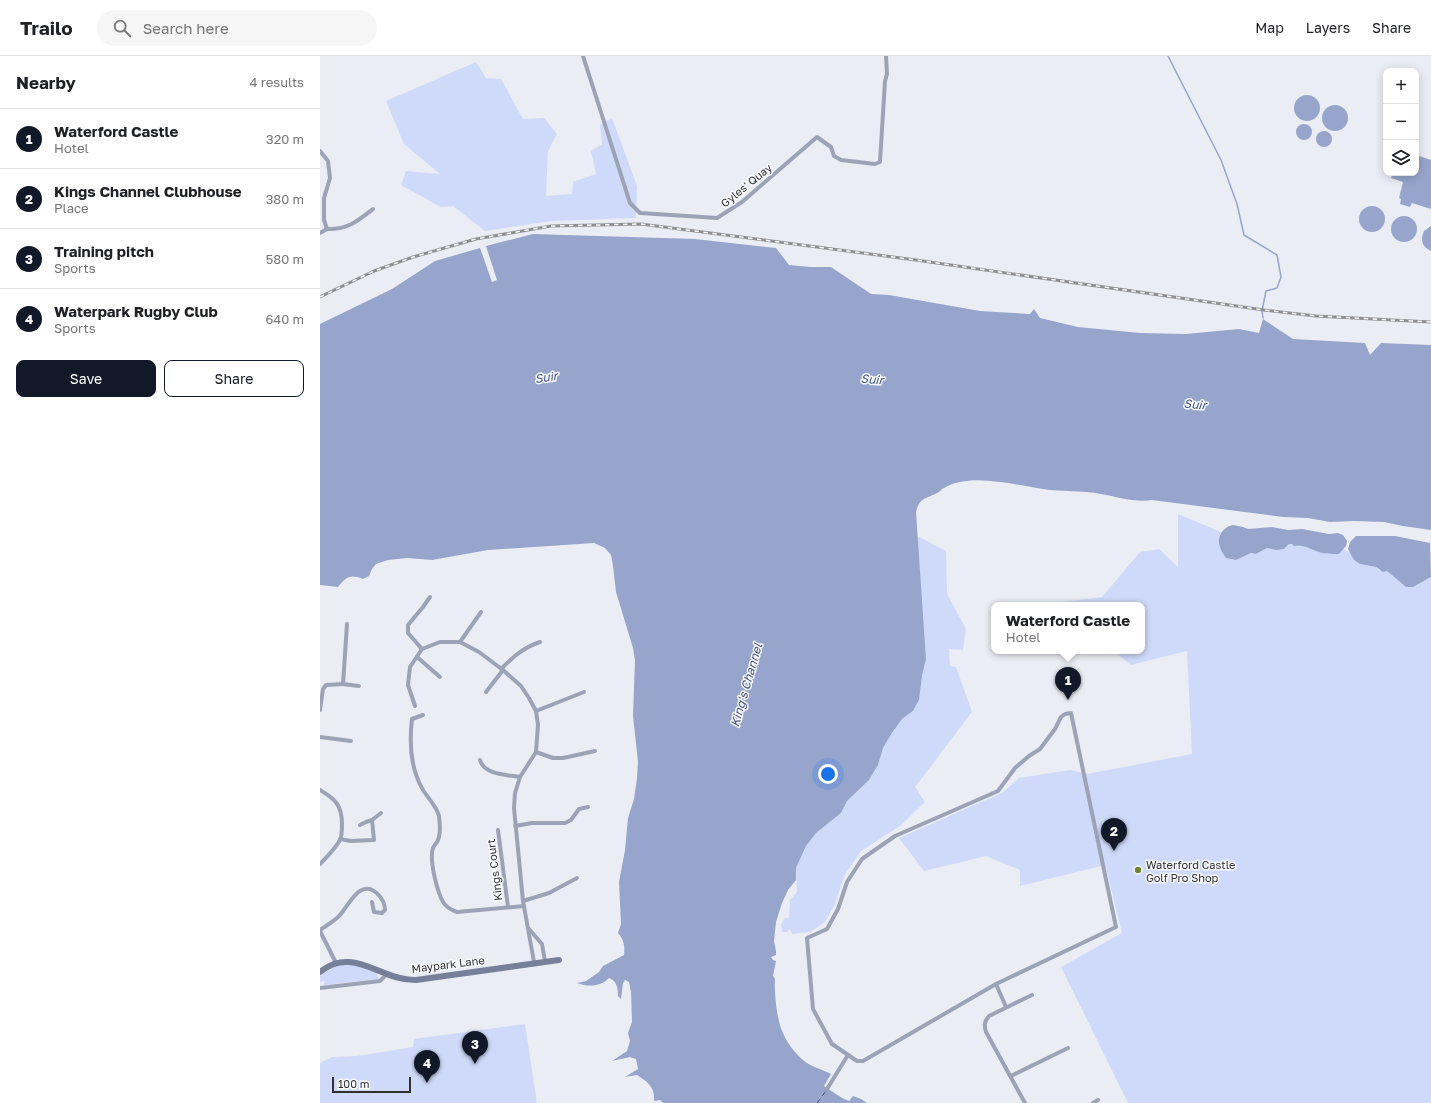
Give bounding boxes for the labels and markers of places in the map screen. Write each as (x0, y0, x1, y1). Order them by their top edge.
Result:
pin: 1 (1055, 667, 1081, 700)
pin: 2 (1101, 818, 1127, 851)
place label: Waterford Castle Golf Pro Shop (1146, 858, 1235, 884)
marker: Waterford Castle Golf Pro Shop (1133, 865, 1143, 875)
pin: 3 (462, 1031, 488, 1064)
pin: 4 (414, 1050, 440, 1083)

